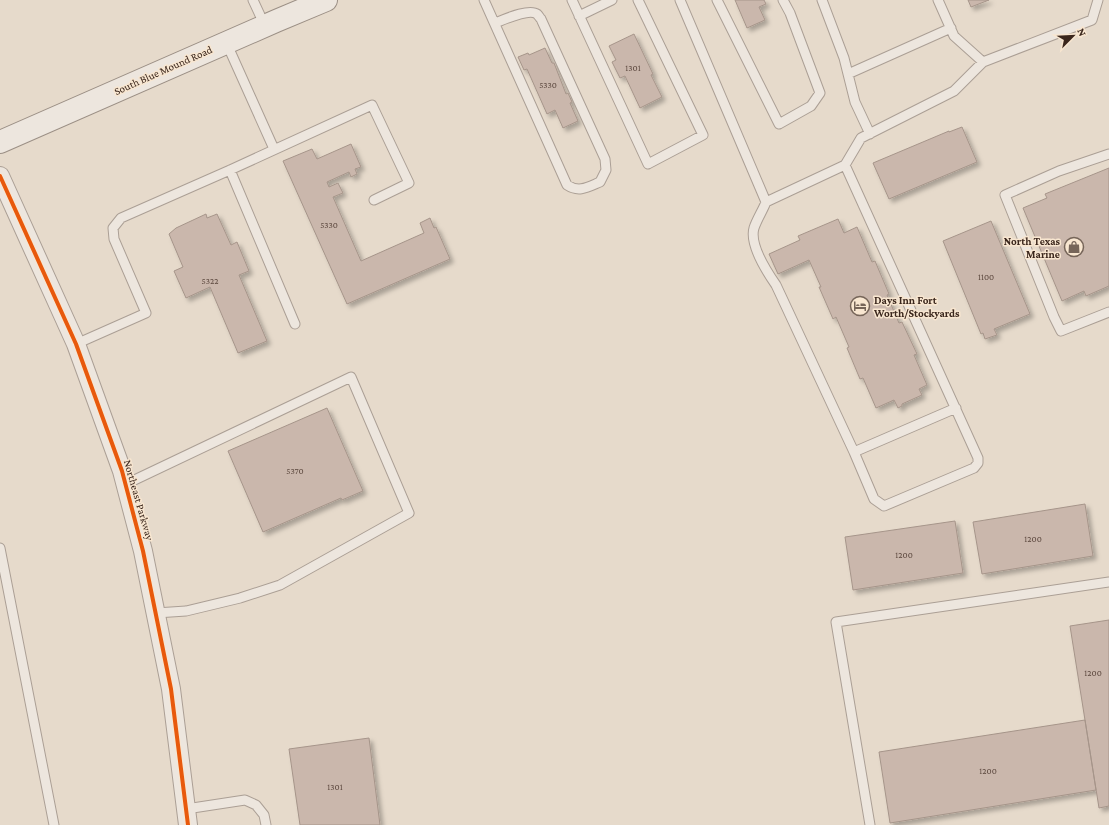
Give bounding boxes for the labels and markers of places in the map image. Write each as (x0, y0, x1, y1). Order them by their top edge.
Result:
place label: North Texas Marine (1004, 235, 1061, 260)
shop icon: North Texas Marine (1063, 236, 1085, 258)
place label: Days Inn Fort Worth/Stockyards (873, 294, 960, 319)
hotel icon: Days Inn Fort Worth/Stockyards (849, 295, 871, 317)

